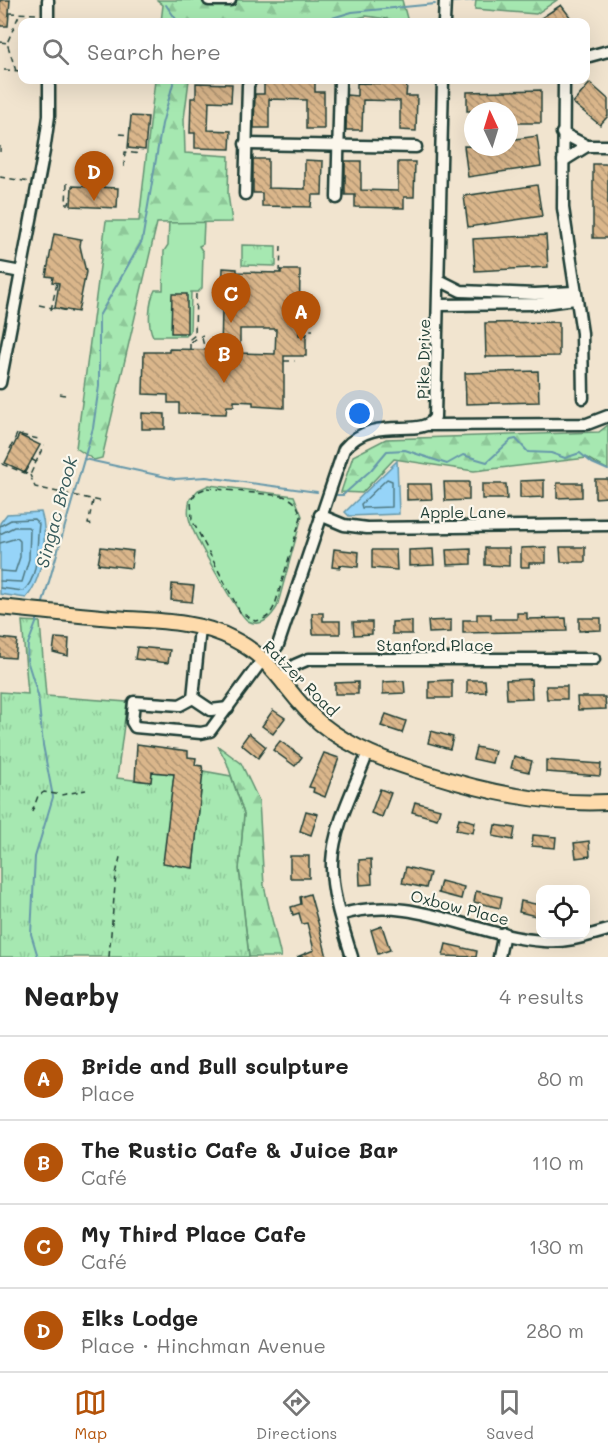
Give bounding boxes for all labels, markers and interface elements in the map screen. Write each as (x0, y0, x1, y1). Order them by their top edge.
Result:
search box (18, 18, 590, 84)
icon: search (39, 35, 72, 68)
text: Search here (87, 37, 221, 66)
north arrow (464, 102, 518, 156)
pin: D (74, 152, 113, 201)
pin: C (212, 274, 250, 323)
pin: A (282, 292, 320, 341)
street label: Pike Drive (412, 319, 434, 399)
pin: B (204, 334, 244, 383)
your location (345, 399, 374, 428)
water label: Singac Brook (30, 453, 83, 571)
street label: Apple Lane (419, 501, 507, 522)
street label: Stanford Place (377, 634, 493, 655)
street label: Ratzer Road (259, 636, 343, 720)
street label: Oxbow Place (408, 885, 512, 929)
map controls (536, 885, 590, 939)
button: locate (536, 885, 590, 939)
text: Nearby (24, 979, 119, 1013)
text: 4 results (499, 983, 584, 1009)
text: Bride and Bull sculpture (81, 1051, 349, 1080)
text: A (37, 1065, 50, 1091)
text: 80 m (537, 1065, 584, 1091)
text: Place (81, 1080, 135, 1106)
text: The Rustic Cafe & Juice Bar (81, 1135, 398, 1164)
text: B (37, 1149, 50, 1175)
text: 110 m (531, 1149, 584, 1175)
text: Café (81, 1164, 127, 1190)
text: My Third Place Cafe (81, 1219, 306, 1248)
text: C (36, 1233, 51, 1259)
text: 130 m (529, 1233, 584, 1259)
text: Café (81, 1248, 127, 1274)
text: Elks Lodge (81, 1303, 198, 1332)
text: D (36, 1317, 51, 1343)
text: 280 m (526, 1317, 584, 1343)
text: Place · Hinchman Avenue (81, 1332, 326, 1358)
tab: Map (74, 1386, 107, 1443)
tab: Directions (256, 1386, 337, 1443)
tab: Saved (486, 1386, 534, 1443)

